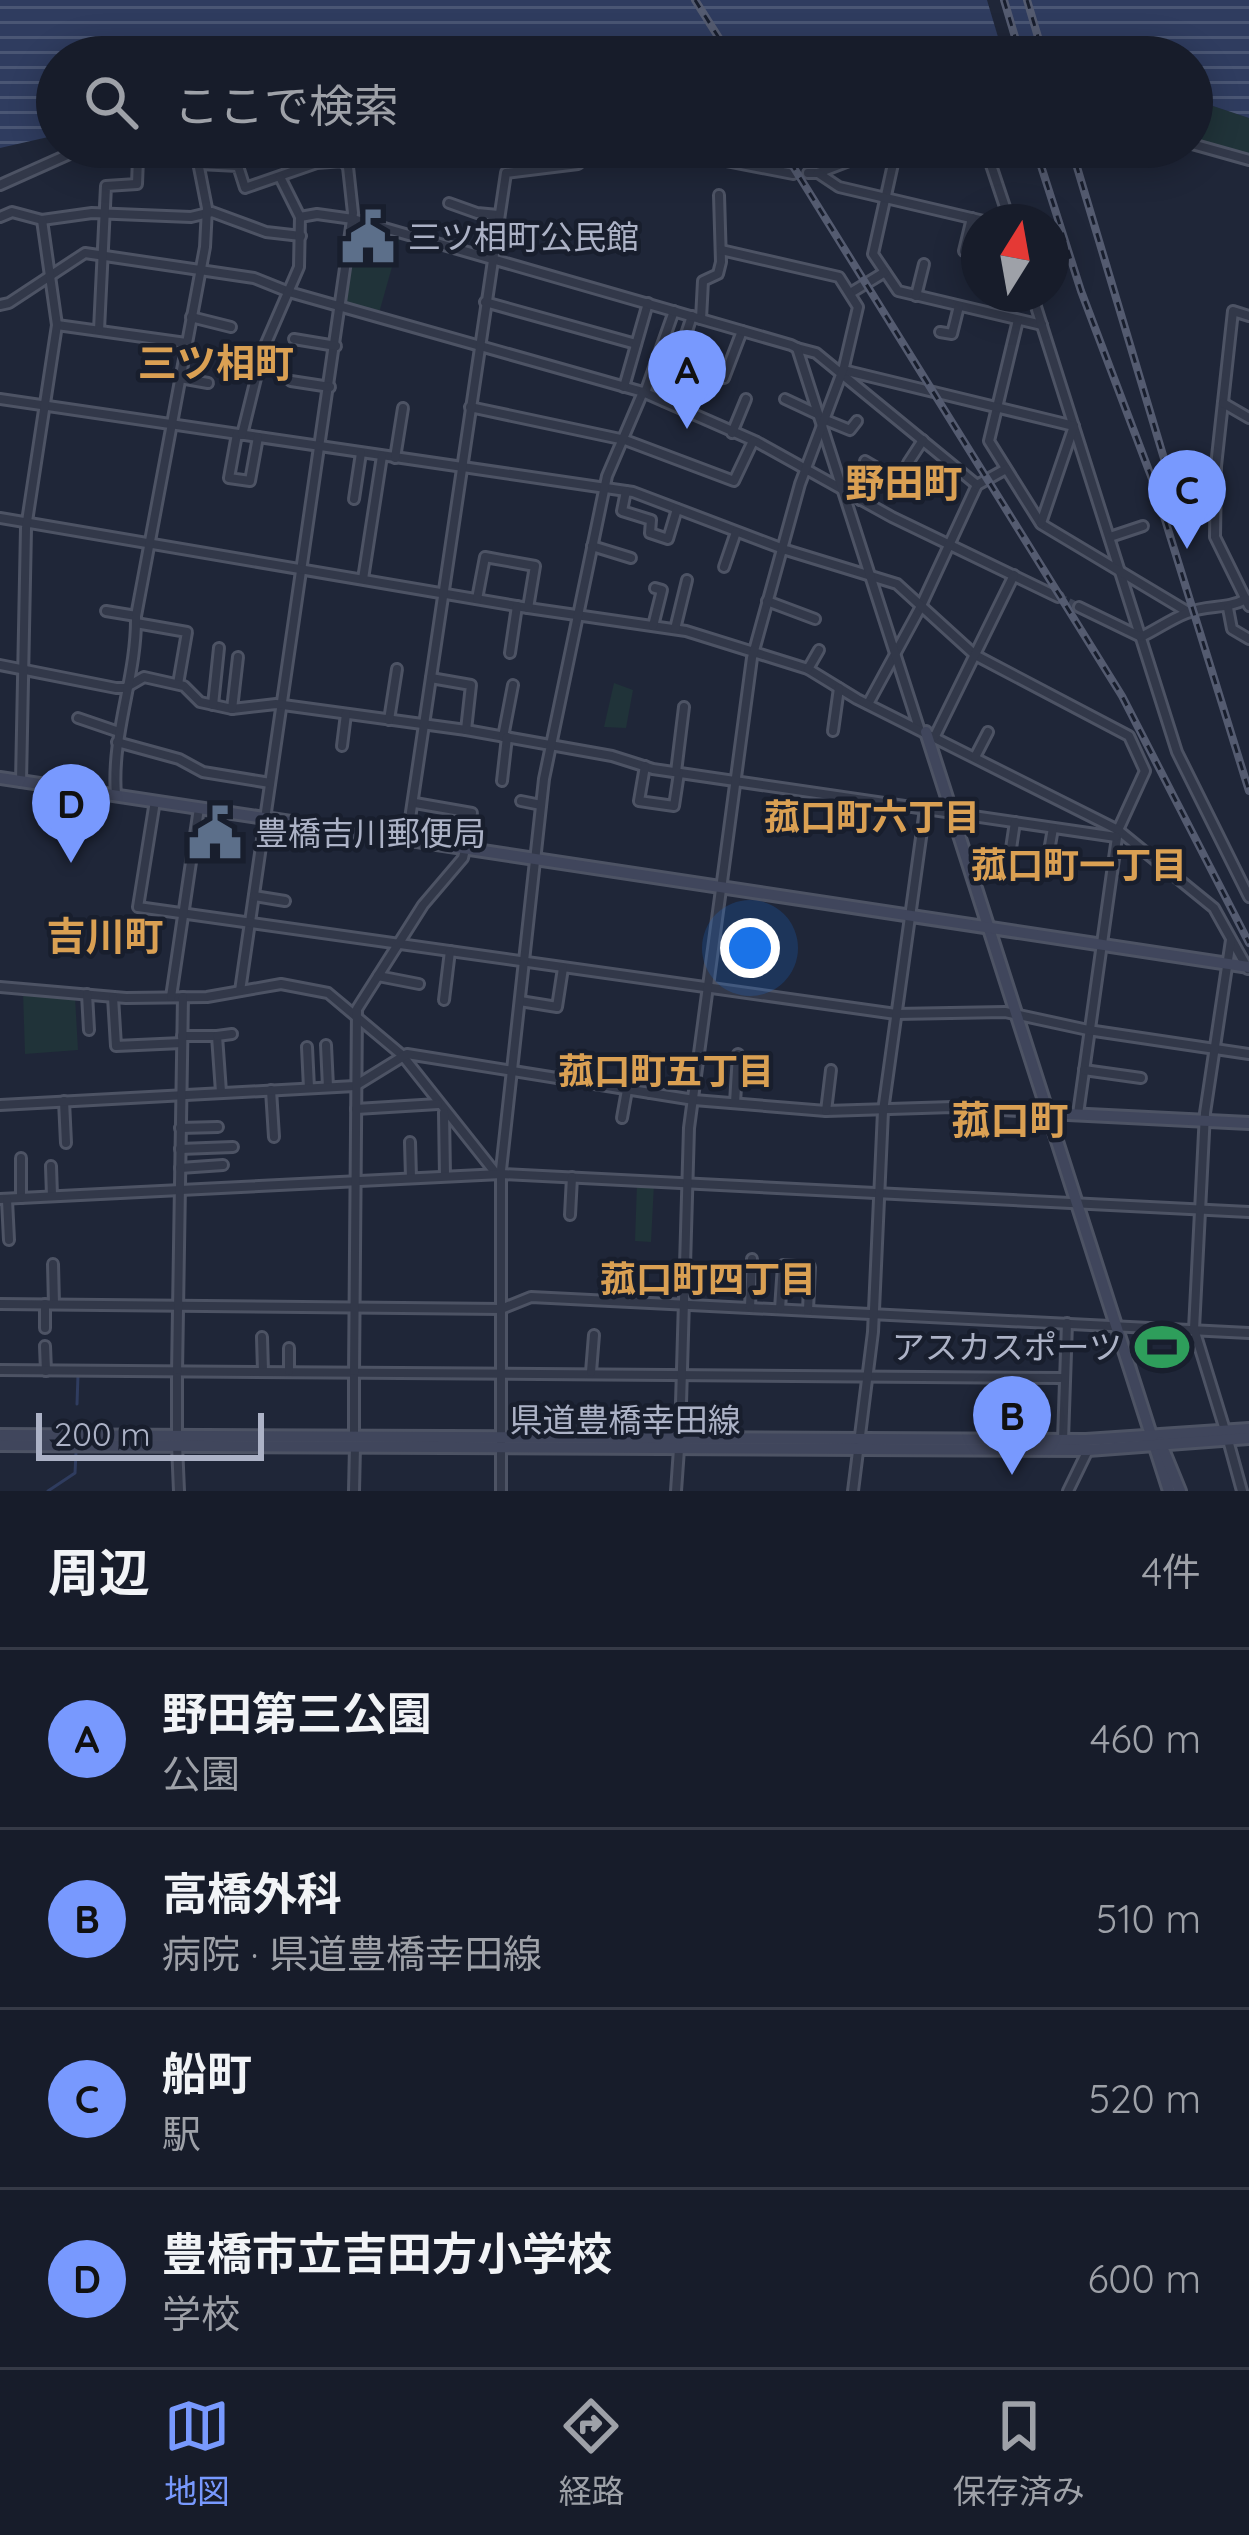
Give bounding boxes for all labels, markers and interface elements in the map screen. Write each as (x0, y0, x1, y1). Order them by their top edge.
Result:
search box (36, 36, 1213, 168)
icon: search (78, 69, 144, 135)
text: ここで検索 (174, 77, 399, 133)
north arrow (961, 204, 1069, 312)
public building icon: 三ツ相町公民館 (339, 208, 397, 266)
place label: 三ツ相町公民館 (408, 216, 639, 257)
pin: A (648, 330, 726, 429)
district label: 三ツ相町 (138, 338, 294, 387)
pin: C (1148, 450, 1226, 549)
district label: 野田町 (845, 458, 963, 507)
pin: D (32, 764, 110, 863)
district label: 菰口町六丁目 (764, 794, 980, 839)
public building icon: 豊橋吉川郵便局 (186, 804, 244, 862)
place label: 豊橋吉川郵便局 (255, 812, 486, 853)
district label: 菰口町一丁目 (971, 842, 1187, 887)
district label: 吉川町 (46, 911, 164, 960)
your location (720, 918, 780, 978)
district label: 菰口町五丁目 (558, 1048, 774, 1093)
district label: 菰口町 (951, 1095, 1069, 1144)
district label: 菰口町四丁目 (600, 1256, 816, 1301)
sports icon: アスカスポーツ (1133, 1318, 1191, 1376)
place label: アスカスポーツ (892, 1326, 1122, 1367)
pin: B (973, 1376, 1051, 1475)
street label: 県道豊橋幸田線 (510, 1399, 741, 1440)
scale bar (36, 1407, 264, 1460)
text: 200 m (54, 1413, 151, 1454)
text: 周辺 (48, 1540, 150, 1604)
text: 4件 (1141, 1547, 1201, 1596)
text: 野田第三公園 (162, 1685, 432, 1741)
text: A (75, 1714, 99, 1763)
text: 460 m (1090, 1714, 1201, 1763)
text: 公園 (162, 1749, 240, 1798)
text: 高橋外科 (162, 1865, 342, 1921)
text: B (74, 1894, 100, 1943)
text: 510 m (1096, 1894, 1201, 1943)
text: 病院 · 県道豊橋幸田線 (162, 1929, 542, 1978)
text: 船町 (162, 2045, 252, 2101)
text: C (75, 2074, 99, 2123)
text: 520 m (1089, 2074, 1201, 2123)
text: 駅 (162, 2109, 201, 2158)
text: 豊橋市立吉田方小学校 (162, 2225, 612, 2281)
text: D (73, 2254, 101, 2303)
text: 600 m (1087, 2254, 1201, 2303)
text: 学校 (162, 2289, 240, 2338)
tab: 地図 (164, 2393, 230, 2513)
tab: 経路 (558, 2393, 624, 2513)
tab: 保存済み (953, 2393, 1085, 2513)

